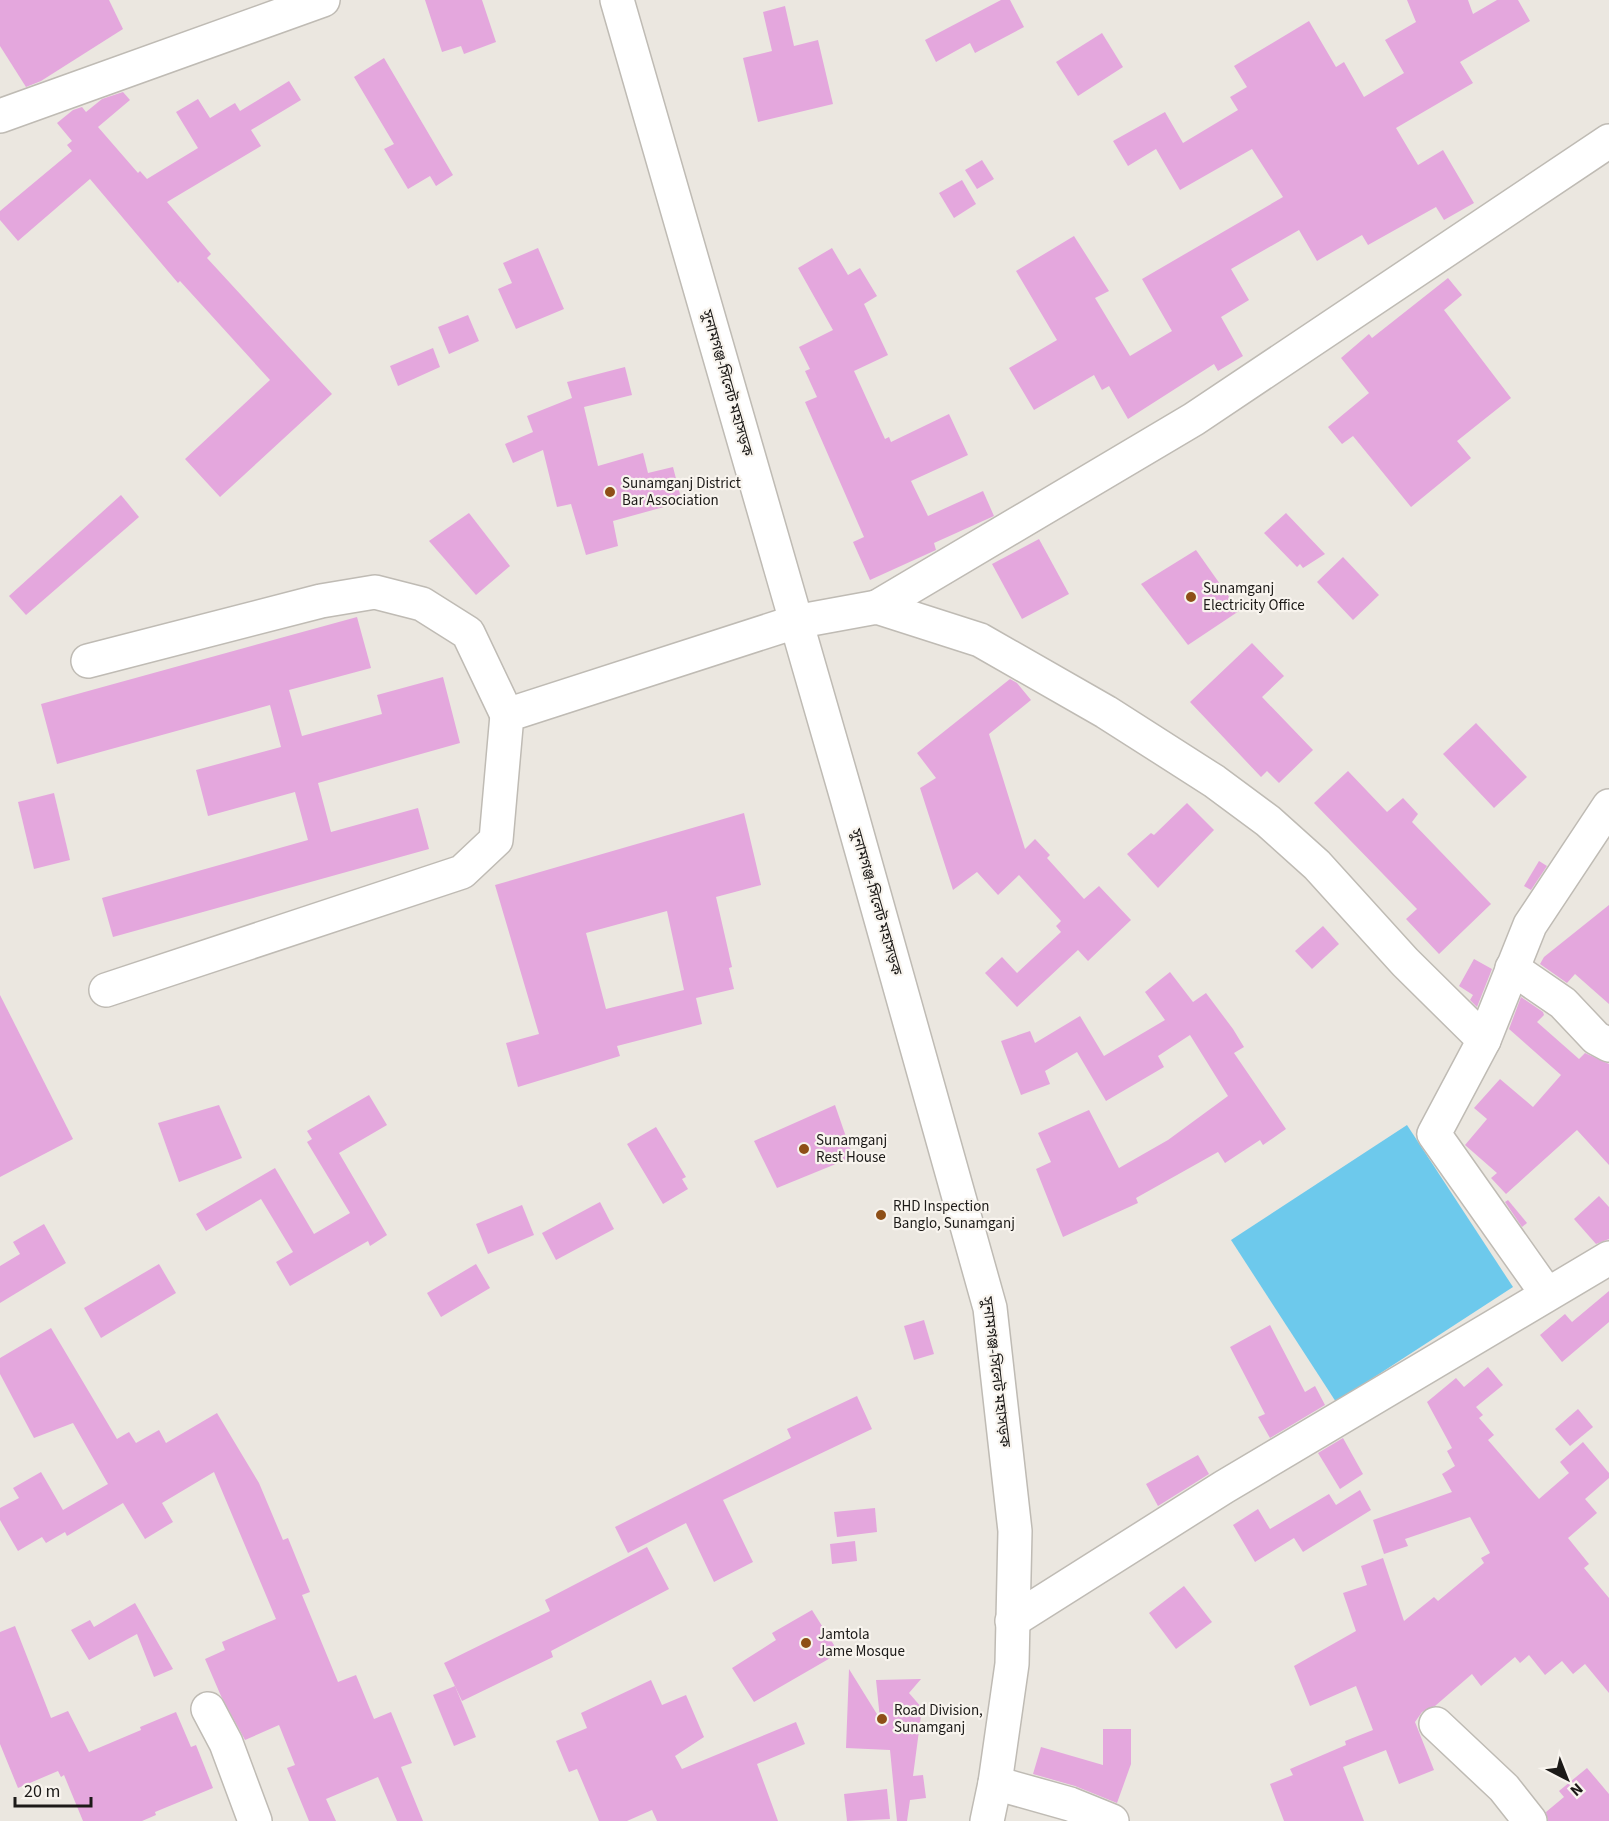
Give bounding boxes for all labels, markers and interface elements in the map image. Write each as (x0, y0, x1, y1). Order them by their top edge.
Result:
street label: সুনামগঞ্জ-সিলেট মহাসড়ক (696, 306, 758, 460)
place label: Sunamganj District Bar Association (622, 473, 741, 511)
marker: Sunamganj District Bar Association (603, 485, 617, 499)
place label: Sunamganj Electricity Office (1203, 578, 1305, 616)
marker: Sunamganj Electricity Office (1184, 590, 1198, 604)
street label: সুনামগঞ্জ-সিলেট মহাসড়ক (845, 825, 907, 979)
place label: Sunamganj Rest House (816, 1130, 887, 1168)
marker: Sunamganj Rest House (797, 1142, 811, 1156)
place label: RHD Inspection Banglo, Sunamganj (893, 1196, 1015, 1234)
marker: RHD Inspection Banglo, Sunamganj (874, 1208, 888, 1222)
street label: সুনামগঞ্জ-সিলেট মহাসড়ক (976, 1295, 1016, 1449)
place label: Jamtola Jame Mosque (818, 1624, 905, 1662)
marker: Jamtola Jame Mosque (799, 1636, 813, 1650)
place label: Road Division, Sunamganj (894, 1700, 983, 1738)
marker: Road Division, Sunamganj (875, 1712, 889, 1726)
north arrow (1537, 1749, 1597, 1809)
scale bar (15, 1770, 92, 1808)
text: N (1565, 1778, 1588, 1801)
text: 20 m (24, 1779, 60, 1804)

